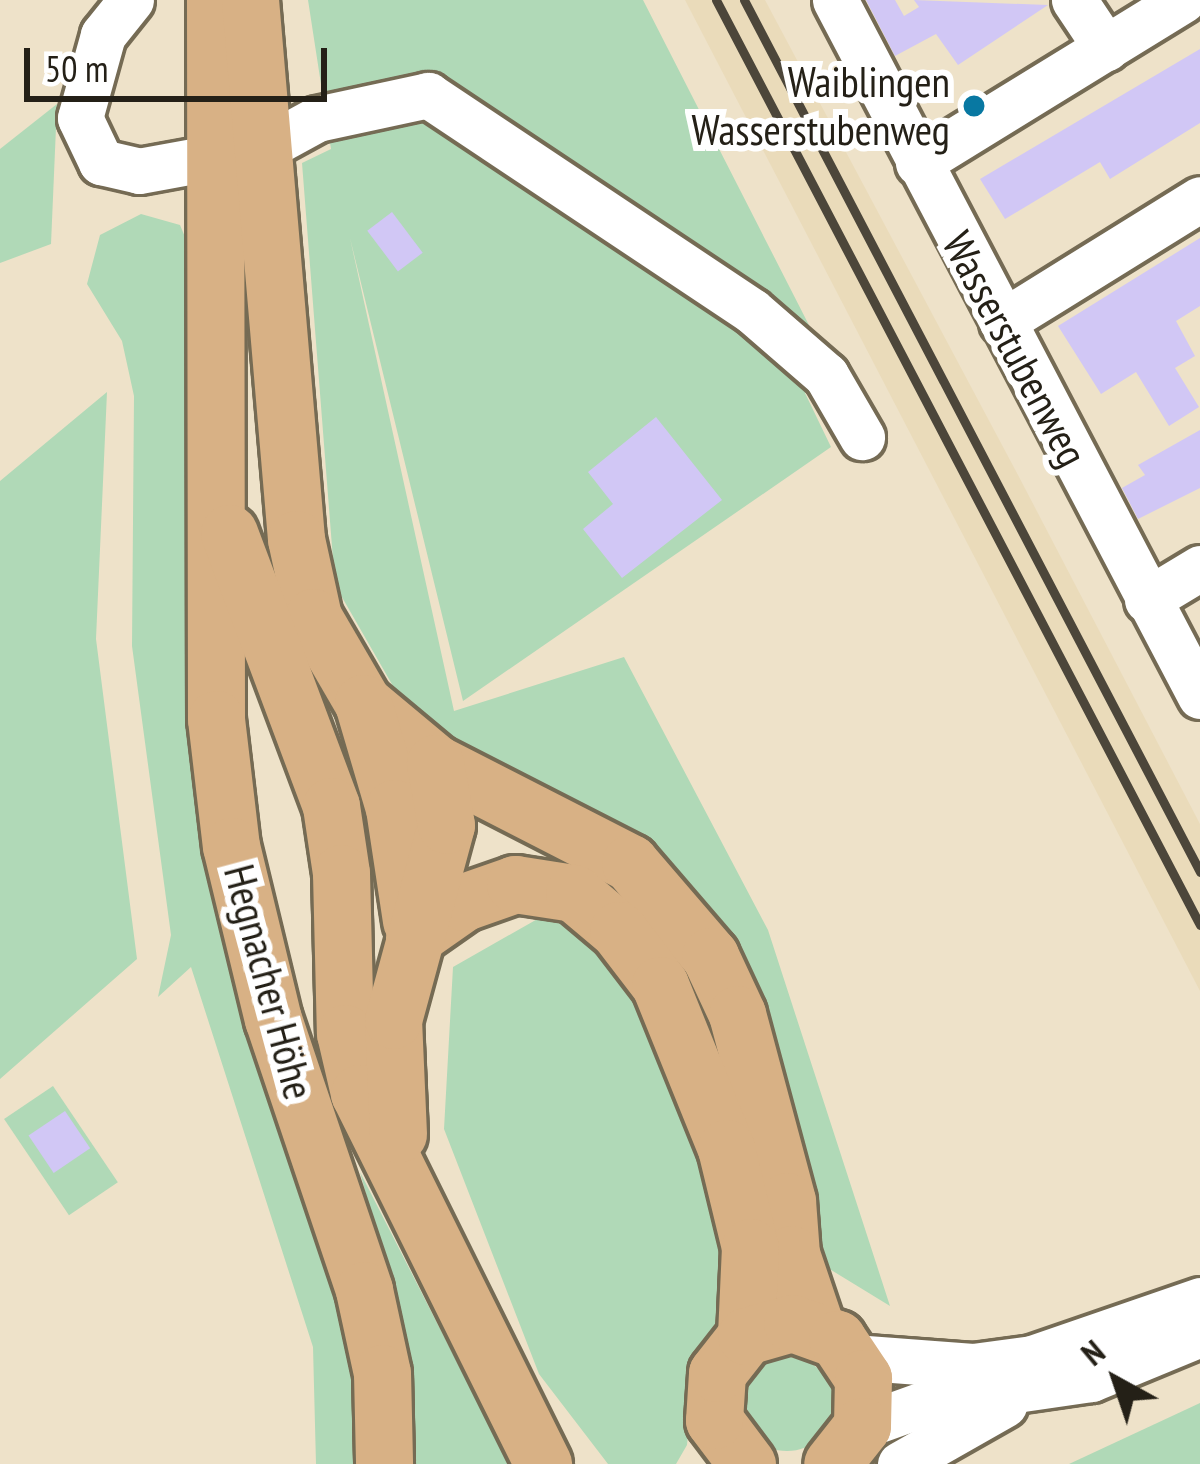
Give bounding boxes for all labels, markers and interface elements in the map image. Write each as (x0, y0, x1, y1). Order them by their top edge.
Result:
scale bar (30, 24, 333, 98)
text: 50 m (45, 45, 108, 92)
place label: Waiblingen Wasserstubenweg (692, 57, 950, 156)
marker: Waiblingen Wasserstubenweg (961, 93, 987, 119)
street label: Wasserstubenweg (932, 223, 1098, 475)
street label: Hegnacher Höhe (214, 859, 324, 1105)
north arrow (1056, 1320, 1176, 1440)
text: N (1072, 1330, 1113, 1374)

